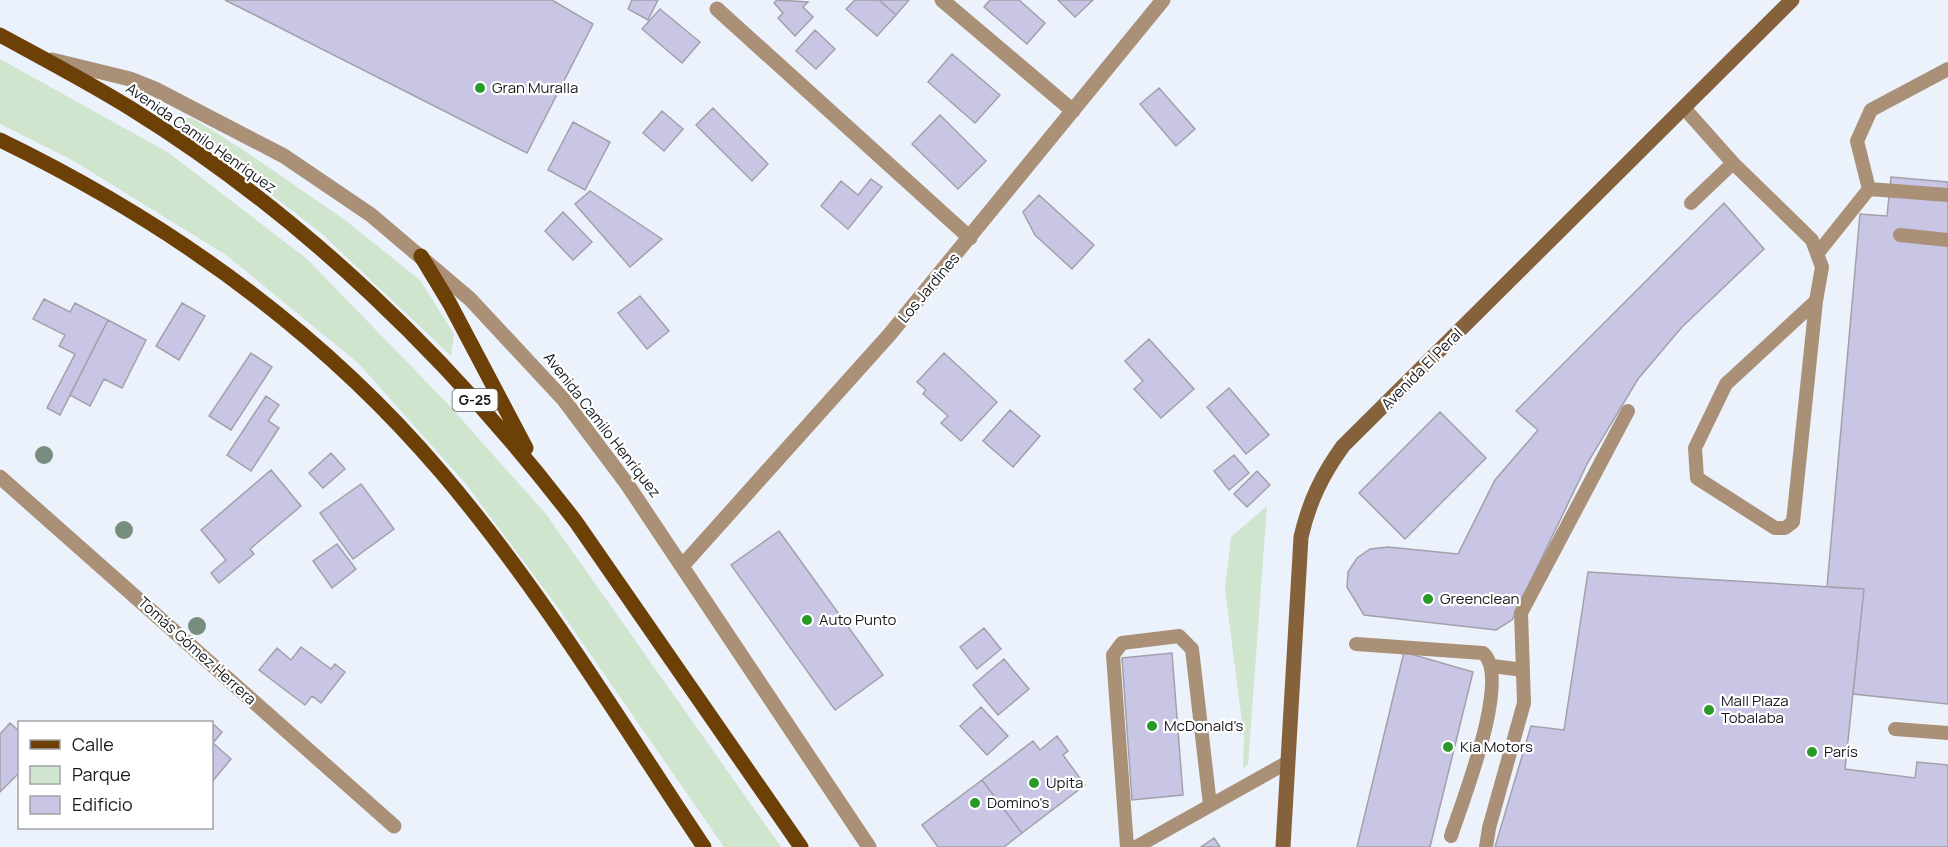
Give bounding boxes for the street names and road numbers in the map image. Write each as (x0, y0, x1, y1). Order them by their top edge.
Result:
street label: Avenida Camilo Henríquez (122, 78, 281, 198)
street label: Los Jardines (893, 248, 964, 327)
street label: Avenida El Peral (1376, 323, 1467, 414)
street label: Avenida Camilo Henríquez (539, 348, 666, 502)
road number: G-25 (452, 389, 498, 411)
street label: Tomás Gómez Herrera (134, 592, 261, 709)

